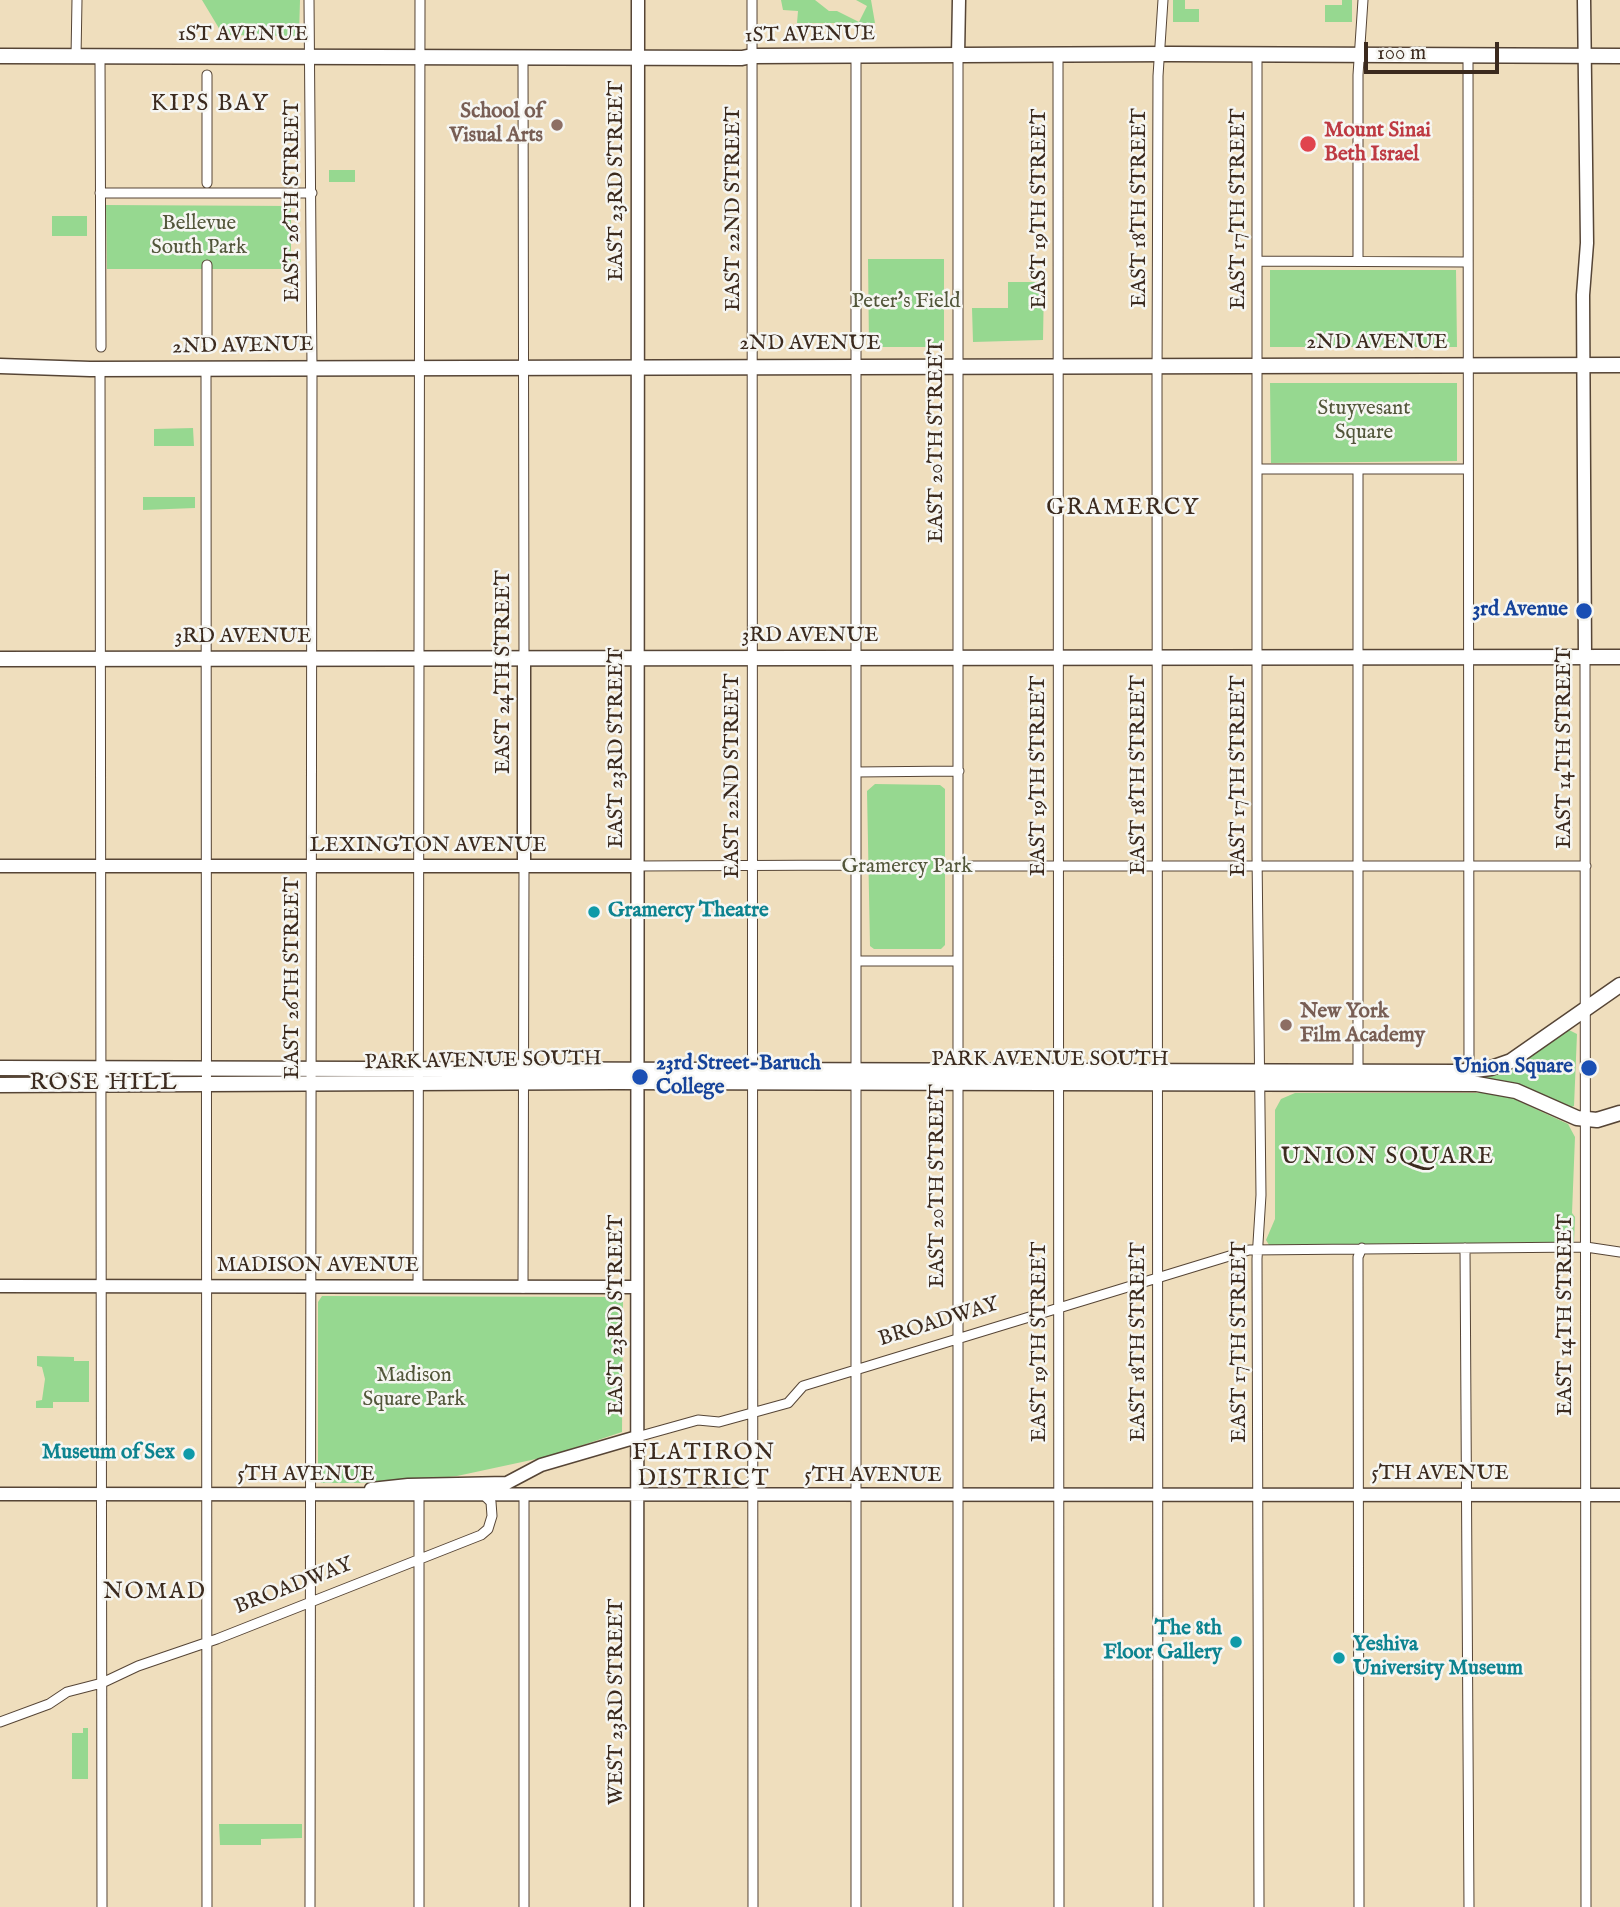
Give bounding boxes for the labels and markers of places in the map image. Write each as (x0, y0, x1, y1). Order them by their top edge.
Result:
place label: School of Visual Arts (449, 100, 543, 150)
marker: School of Visual Arts (549, 117, 565, 133)
place label: Mount Sinai Beth Israel (1324, 119, 1431, 169)
marker: Mount Sinai Beth Israel (1298, 134, 1318, 154)
place label: 3rd Avenue (1472, 598, 1568, 624)
marker: 3rd Avenue (1574, 601, 1594, 621)
place label: Gramercy Theatre (608, 899, 769, 925)
marker: Gramercy Theatre (586, 904, 602, 920)
place label: New York Film Academy (1300, 1000, 1425, 1050)
marker: New York Film Academy (1278, 1017, 1294, 1033)
place label: 23rd Street-Baruch College (656, 1052, 821, 1102)
place label: Union Square (1454, 1055, 1573, 1081)
marker: Union Square (1579, 1058, 1599, 1078)
marker: 23rd Street-Baruch College (630, 1067, 650, 1087)
place label: Museum of Sex (42, 1441, 175, 1467)
marker: Museum of Sex (181, 1446, 197, 1462)
place label: The 8th Floor Gallery (1103, 1617, 1222, 1667)
place label: Yeshiva University Museum (1353, 1633, 1523, 1683)
marker: The 8th Floor Gallery (1228, 1634, 1244, 1650)
marker: Yeshiva University Museum (1331, 1650, 1347, 1666)

